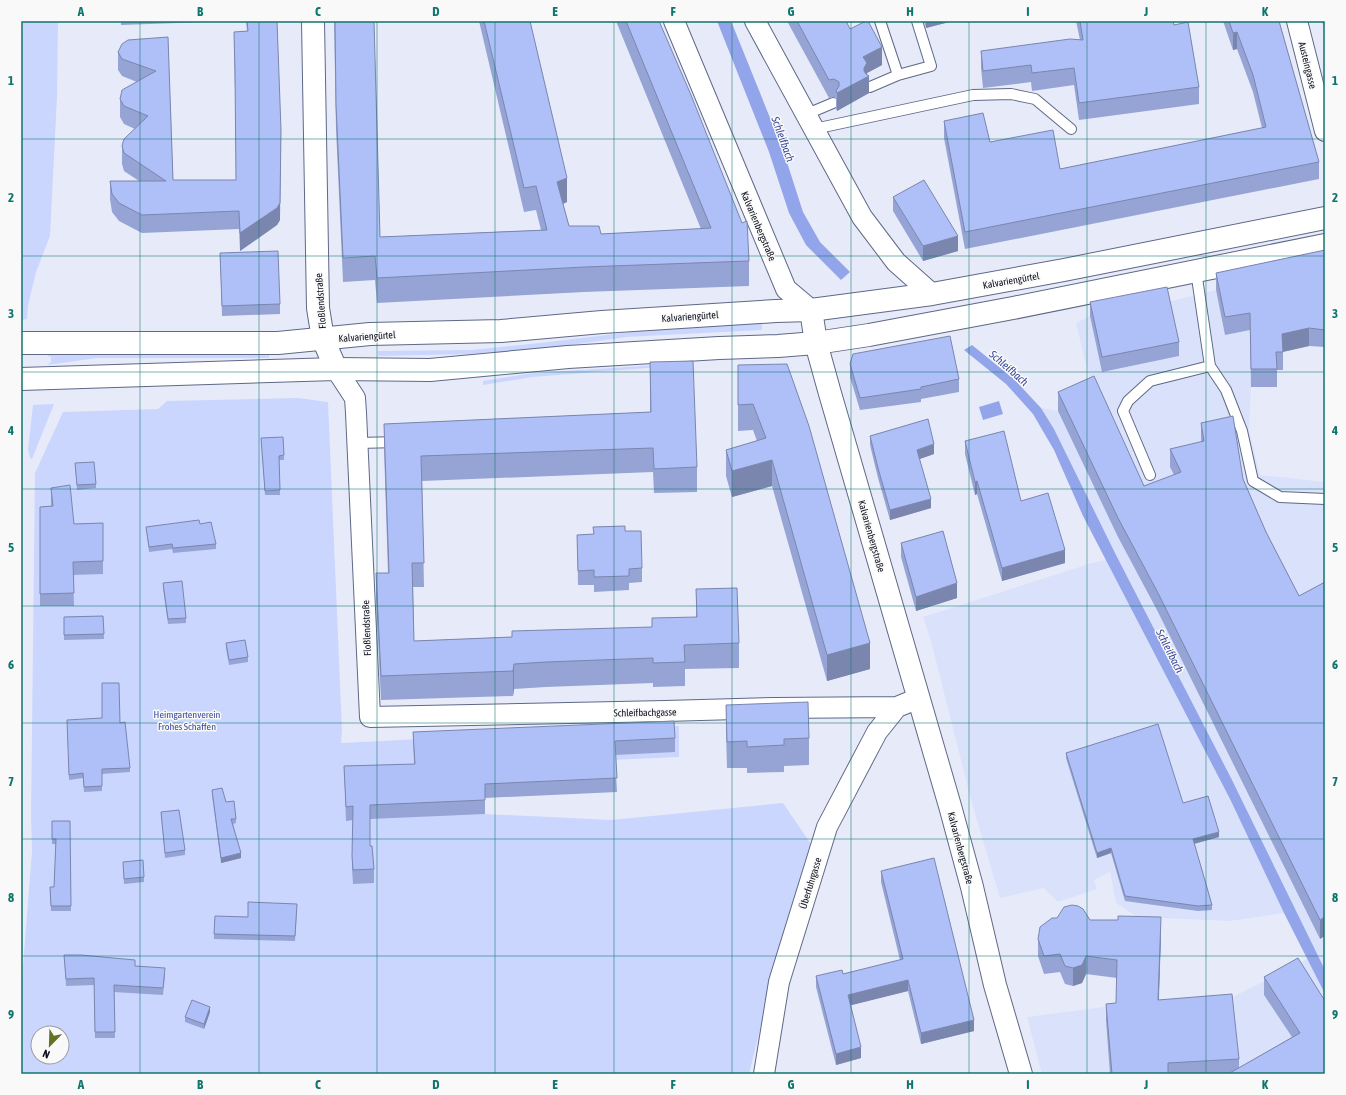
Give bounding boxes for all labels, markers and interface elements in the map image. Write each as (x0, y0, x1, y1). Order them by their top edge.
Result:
text: A (77, 4, 85, 19)
text: B (197, 4, 204, 19)
text: C (315, 4, 321, 19)
text: D (432, 4, 440, 19)
text: E (552, 4, 558, 19)
text: F (670, 4, 676, 19)
text: G (788, 4, 795, 19)
text: H (906, 4, 914, 19)
text: I (1026, 4, 1030, 19)
text: J (1143, 4, 1148, 19)
text: K (1262, 4, 1269, 19)
street label: Austeingasse (1296, 40, 1319, 90)
text: 1 (8, 73, 14, 88)
text: 1 (1332, 73, 1338, 88)
water label: Schleifbach (769, 114, 797, 164)
text: 2 (8, 190, 14, 205)
street label: Kalvarienbergstraße (739, 190, 778, 263)
text: 2 (1332, 190, 1338, 205)
street label: Kalvariengürtel (982, 270, 1041, 291)
street label: Floßlendstraße (313, 272, 328, 329)
text: 3 (8, 306, 14, 321)
text: 3 (1332, 306, 1338, 321)
street label: Kalvariengürtel (661, 309, 719, 324)
street label: Kalvariengürtel (338, 329, 396, 344)
water label: Schleifbach (987, 347, 1031, 388)
text: 4 (7, 423, 14, 438)
text: 4 (1331, 423, 1338, 438)
street label: Kalvarienbergstraße (856, 499, 887, 574)
text: 5 (8, 540, 14, 555)
text: 5 (1332, 540, 1338, 555)
street label: Floßlendstraße (360, 599, 373, 656)
water label: Schleifbach (1154, 626, 1186, 675)
text: 6 (8, 657, 14, 672)
text: 6 (1332, 657, 1338, 672)
street label: Schleifbachgasse (613, 706, 677, 719)
park label: Heimgartenverein Frohes Schaffen (154, 709, 221, 732)
text: 7 (8, 774, 14, 789)
text: 7 (1332, 774, 1338, 789)
street label: Kalvarienbergstraße (946, 811, 976, 886)
street label: Überfuhrgasse (797, 856, 824, 910)
text: 8 (8, 890, 14, 905)
text: 8 (1332, 890, 1338, 905)
text: 9 (8, 1007, 14, 1022)
text: 9 (1332, 1007, 1338, 1022)
north arrow (30, 1025, 70, 1065)
text: N (41, 1047, 51, 1061)
text: A (77, 1077, 85, 1092)
text: B (197, 1077, 204, 1092)
text: C (315, 1077, 321, 1092)
text: D (432, 1077, 440, 1092)
text: E (552, 1077, 558, 1092)
text: F (670, 1077, 676, 1092)
text: G (788, 1077, 795, 1092)
text: H (906, 1077, 914, 1092)
text: I (1026, 1077, 1030, 1092)
text: J (1143, 1077, 1148, 1092)
text: K (1262, 1077, 1269, 1092)

